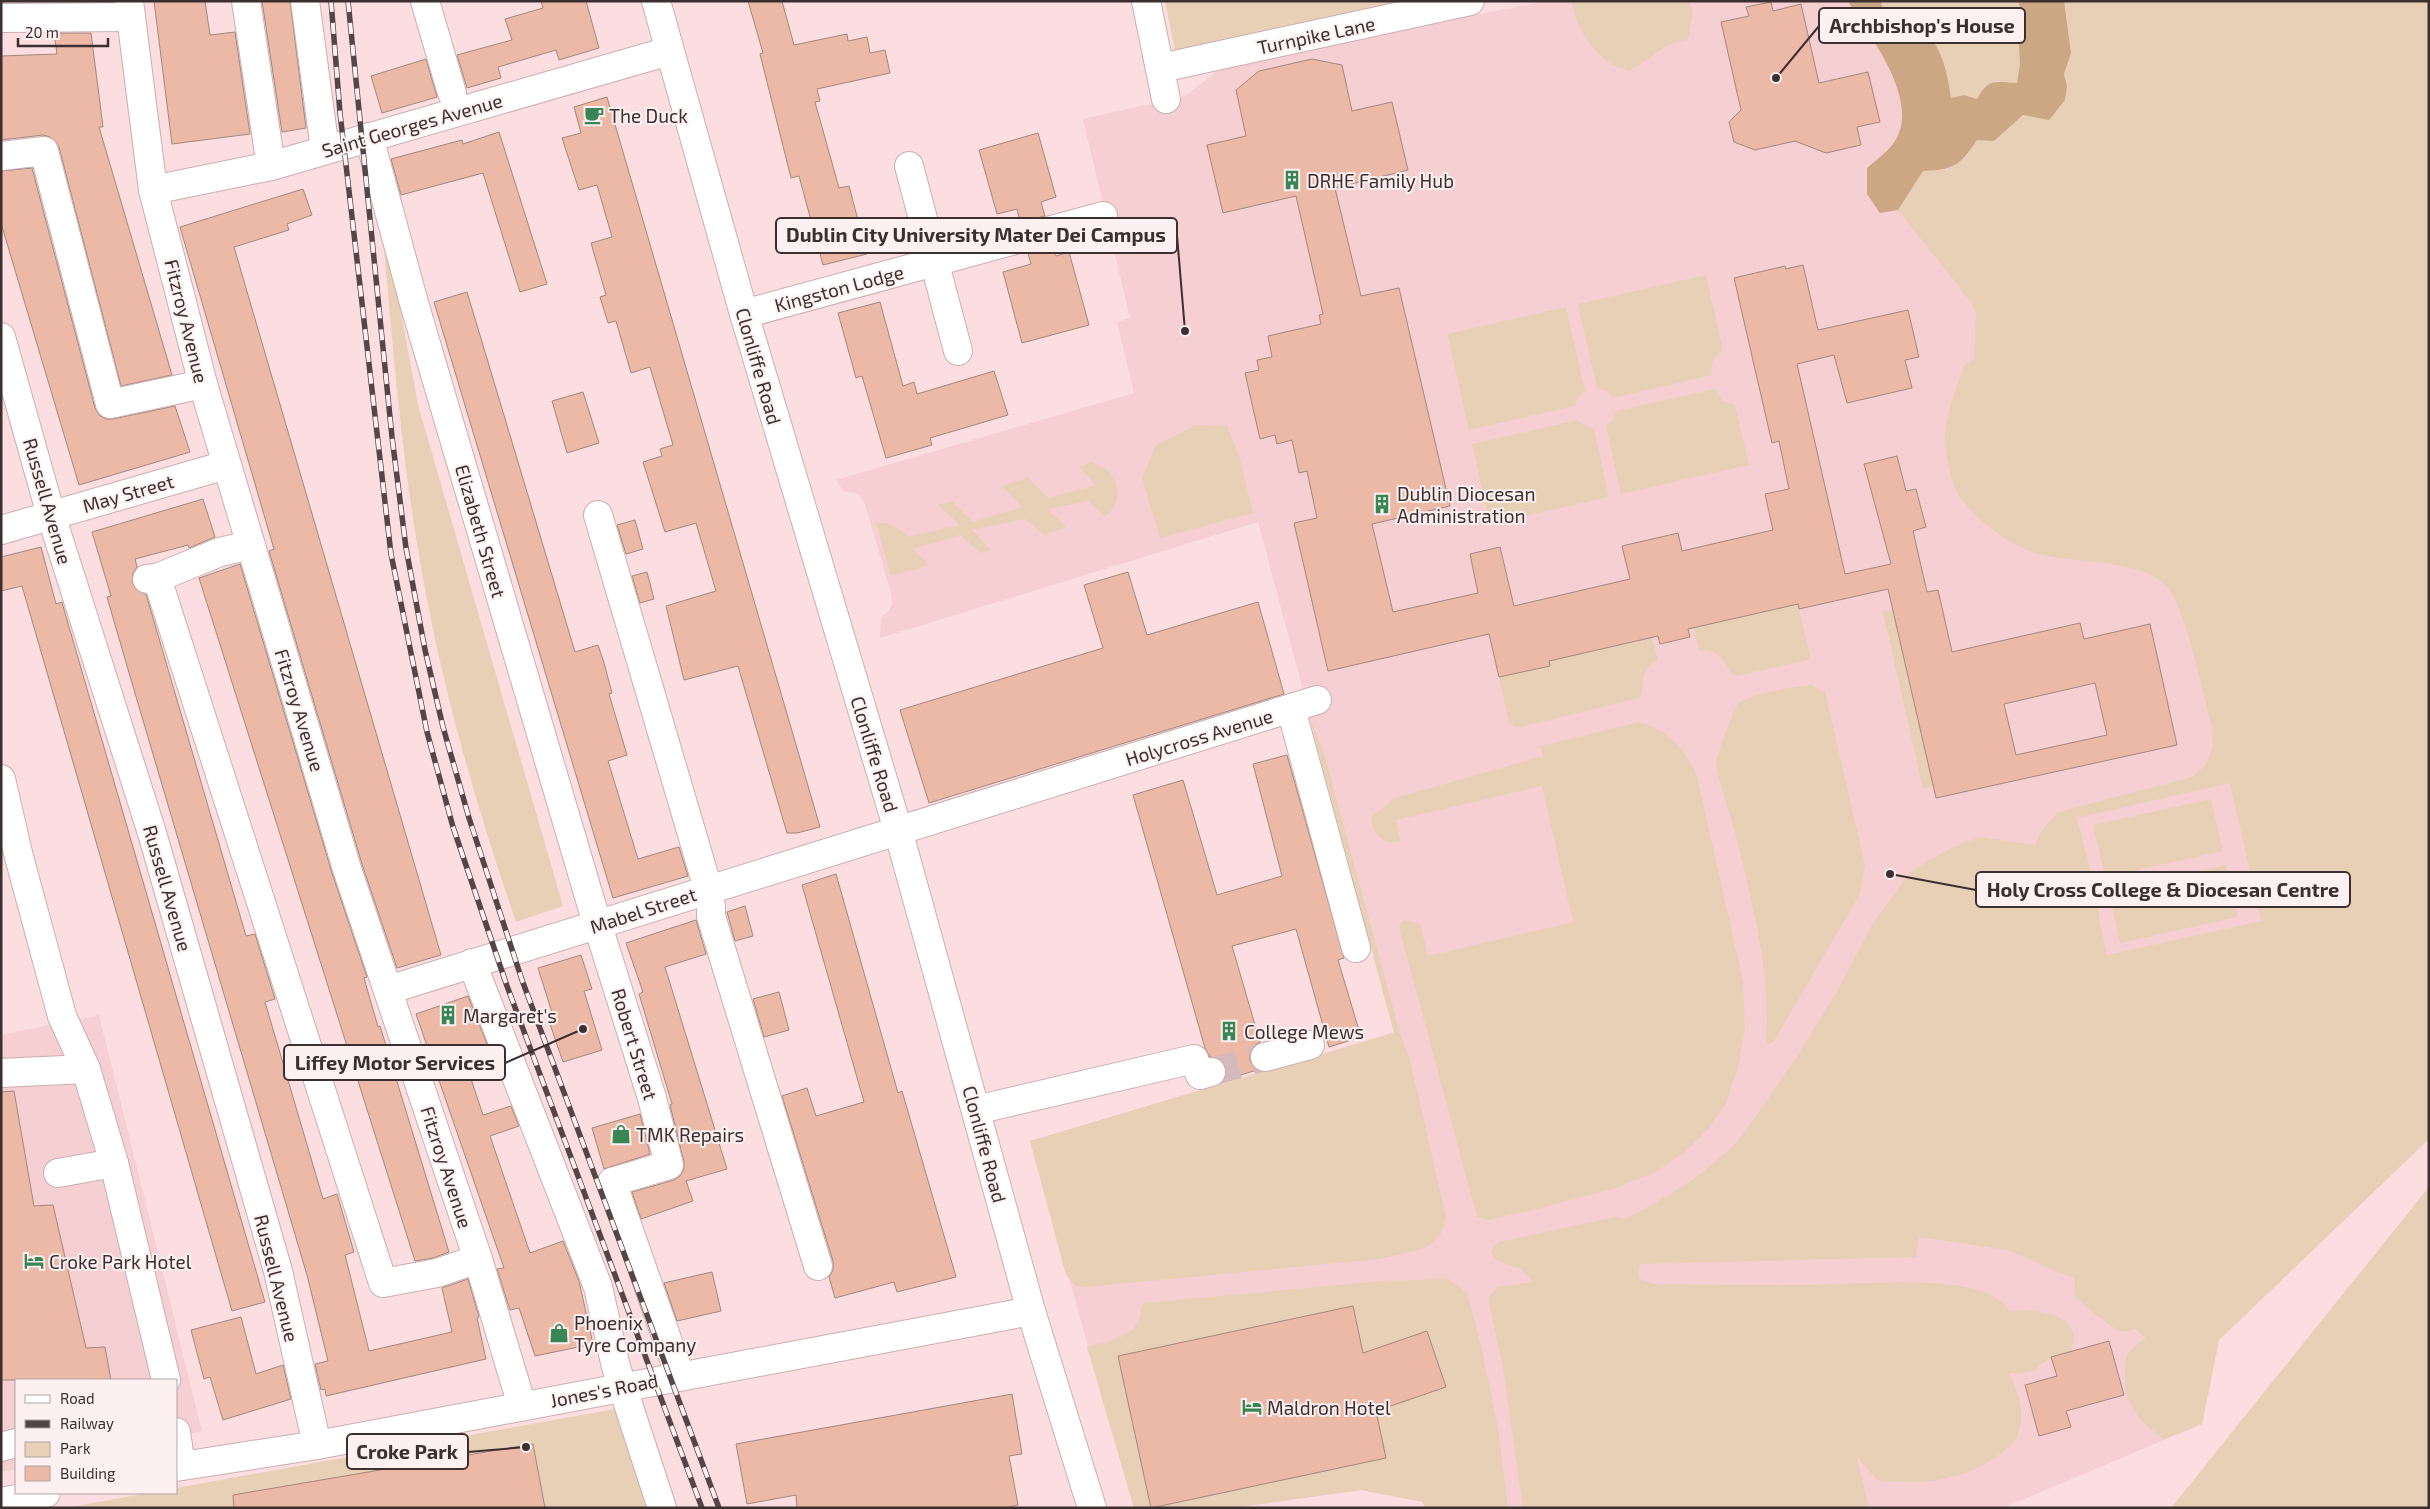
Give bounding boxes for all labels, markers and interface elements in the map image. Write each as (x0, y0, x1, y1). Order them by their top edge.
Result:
callout: Archbishop's House (1819, 8, 2025, 43)
street label: Turnpike Lane (1255, 11, 1377, 59)
text: Archbishop's House (1829, 13, 2015, 37)
scale bar (18, 15, 108, 47)
text: 20 m (25, 23, 59, 41)
street label: Saint Georges Avenue (319, 88, 505, 162)
cafe icon: The Duck (583, 104, 605, 126)
place label: The Duck (609, 104, 688, 127)
building icon: DRHE Family Hub (1281, 169, 1303, 191)
place label: DRHE Family Hub (1307, 169, 1454, 192)
callout: Dublin City University Mater Dei Campus (776, 218, 1177, 253)
text: Dublin City University Mater Dei Campus (786, 222, 1166, 247)
street label: Fitzroy Avenue (160, 257, 214, 385)
street label: Kingston Lodge (772, 260, 906, 316)
street label: Clonliffe Road (731, 305, 787, 427)
street label: Russell Avenue (19, 435, 77, 567)
street label: Elizabeth Street (451, 462, 511, 600)
street label: May Street (80, 469, 176, 517)
place label: Dublin Diocesan Administration (1397, 482, 1536, 527)
building icon: Dublin Diocesan Administration (1371, 493, 1393, 515)
street label: Fitzroy Avenue (270, 646, 330, 774)
street label: Clonliffe Road (846, 693, 904, 815)
street label: Holycross Avenue (1123, 704, 1275, 770)
street label: Russell Avenue (139, 822, 197, 954)
callout: Holy Cross College & Diocesan Centre (1976, 872, 2350, 907)
text: Holy Cross College & Diocesan Centre (1987, 877, 2339, 902)
street label: Mabel Street (587, 882, 699, 938)
street label: Robert Street (607, 985, 663, 1103)
building icon: Margaret's (437, 1004, 459, 1026)
place label: Margaret's (463, 1004, 557, 1027)
building icon: College Mews (1218, 1020, 1240, 1042)
place label: College Mews (1244, 1020, 1364, 1043)
callout: Liffey Motor Services (284, 1045, 505, 1080)
text: Liffey Motor Services (295, 1050, 495, 1075)
street label: Clonliffe Road (958, 1083, 1012, 1205)
street label: Fitzroy Avenue (416, 1103, 478, 1231)
shop icon: TMK Repairs (610, 1123, 632, 1145)
place label: TMK Repairs (636, 1123, 744, 1146)
street label: Russell Avenue (250, 1212, 304, 1344)
hotel icon: Croke Park Hotel (23, 1250, 45, 1272)
place label: Croke Park Hotel (49, 1250, 192, 1273)
place label: Phoenix Tyre Company (574, 1311, 696, 1356)
shop icon: Phoenix Tyre Company (548, 1322, 570, 1344)
street label: Jones's Road (548, 1368, 660, 1412)
legend (15, 1379, 178, 1494)
text: Road (60, 1389, 95, 1407)
hotel icon: Maldron Hotel (1241, 1396, 1263, 1418)
place label: Maldron Hotel (1267, 1396, 1391, 1419)
text: Railway (60, 1414, 114, 1432)
callout: Croke Park (347, 1434, 468, 1469)
text: Park (60, 1439, 91, 1457)
text: Croke Park (356, 1439, 459, 1463)
text: Building (60, 1464, 116, 1482)

